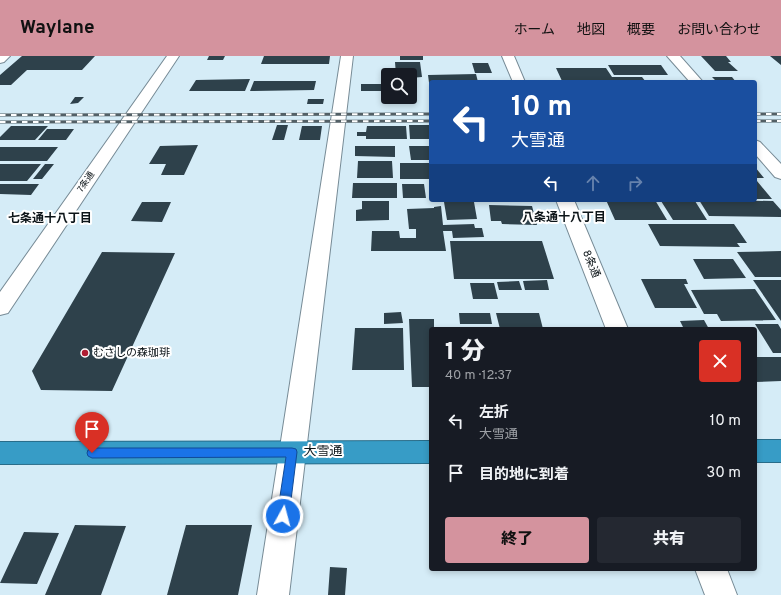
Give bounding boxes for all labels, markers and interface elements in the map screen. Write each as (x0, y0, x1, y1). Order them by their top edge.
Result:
text: Waylane (20, 16, 95, 40)
text: ホーム (513, 22, 555, 39)
text: 地図 (577, 22, 605, 39)
text: 概要 (627, 22, 655, 39)
text: お問い合わせ (677, 22, 761, 39)
map controls (381, 68, 417, 104)
button: search (381, 68, 417, 104)
text: 10 m (511, 90, 572, 126)
icon: left (445, 96, 497, 148)
text: 大雪通 (511, 130, 565, 153)
street label: 7条通 (75, 170, 97, 194)
icon: left (540, 172, 562, 194)
icon: ahead (582, 172, 604, 194)
icon: right (624, 172, 646, 194)
district label: 八条通十八丁目 (522, 210, 606, 226)
district label: 七条通十八丁目 (8, 211, 92, 227)
street label: 8条通 (579, 248, 603, 280)
text: 1 分 (445, 338, 485, 368)
button: close (699, 340, 741, 382)
place label: むさしの森珈琲 (93, 346, 170, 360)
marker: むさしの森珈琲 (80, 348, 90, 358)
text: 40 m · 12:37 (445, 368, 512, 384)
text: 左折 (479, 404, 509, 423)
icon: left (445, 410, 467, 432)
pin (75, 412, 109, 453)
text: 10 m (710, 412, 741, 431)
icon: arrive (81, 418, 103, 440)
text: 大雪通 (479, 427, 518, 443)
street label: 大雪通 (303, 444, 343, 460)
icon: arrive (445, 462, 467, 484)
text: 30 m (706, 464, 741, 483)
text: 目的地に到着 (479, 466, 569, 485)
position arrow (262, 495, 304, 537)
button: 終了 (445, 517, 589, 563)
button: 共有 (597, 517, 741, 563)

